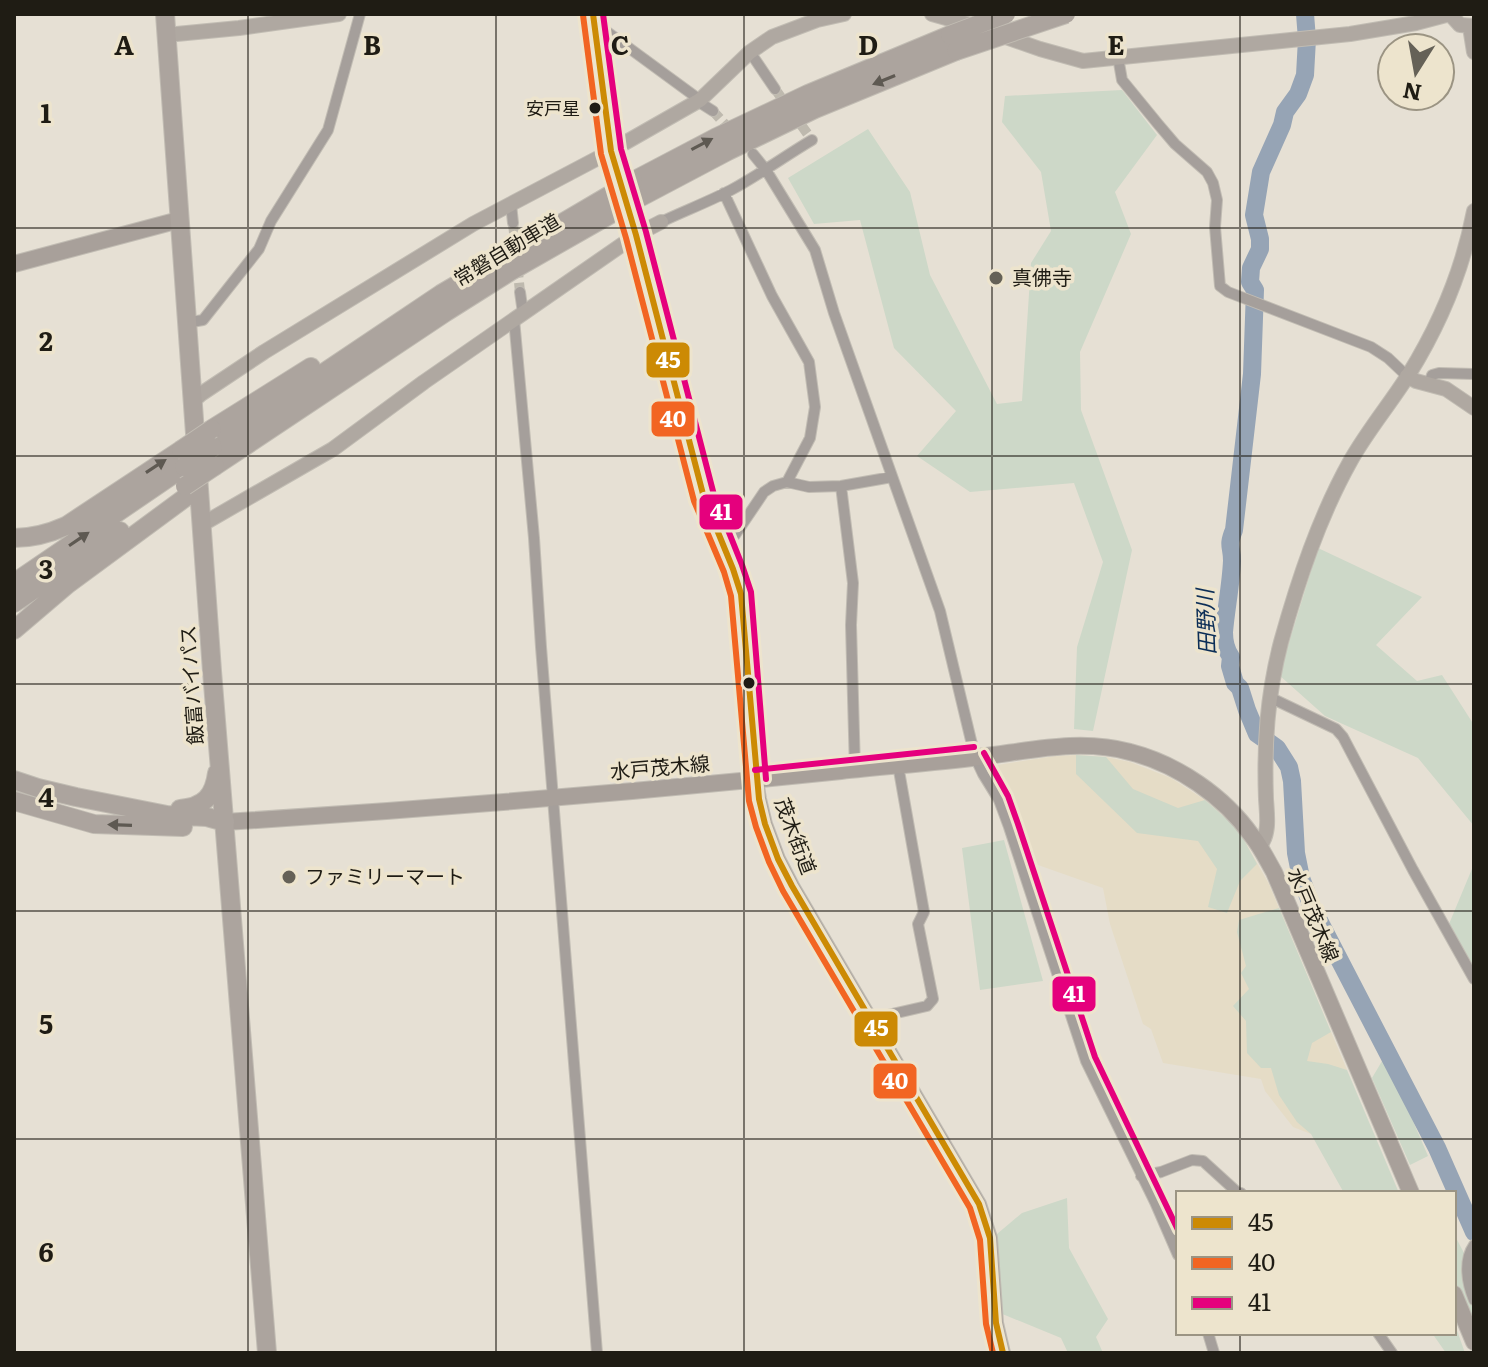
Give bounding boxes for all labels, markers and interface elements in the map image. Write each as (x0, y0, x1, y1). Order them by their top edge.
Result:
text: A (114, 24, 134, 63)
text: B (363, 24, 381, 63)
text: C (611, 24, 629, 63)
text: D (858, 24, 878, 63)
text: E (1107, 24, 1125, 63)
north arrow (1376, 32, 1456, 112)
one-way arrow (872, 74, 896, 87)
text: N (1400, 75, 1424, 111)
text: 1 (41, 92, 52, 131)
place label: 安戸星 (526, 94, 580, 121)
marker: 安戸星 (587, 100, 603, 116)
one-way arrow (691, 138, 714, 151)
street label: 常磐自動車道 (447, 205, 565, 292)
place label: 真佛寺 (1012, 261, 1072, 291)
marker: 真佛寺 (987, 269, 1005, 287)
text: 2 (39, 320, 53, 359)
line badge: 45 (645, 341, 691, 379)
text: 45 (655, 342, 681, 375)
line badge: 40 (650, 400, 696, 438)
text: 40 (660, 401, 686, 434)
one-way arrow (145, 459, 166, 474)
line badge: 41 (698, 493, 744, 531)
text: 41 (710, 494, 732, 527)
one-way arrow (68, 532, 89, 547)
text: 3 (39, 548, 53, 587)
water label: 田野川 (1187, 587, 1222, 656)
street label: 飯富バイパス (171, 624, 209, 746)
unlabelled marker (741, 675, 757, 691)
street label: 水戸茂木線 (609, 747, 711, 785)
text: 4 (38, 776, 54, 815)
street label: 茂木街道 (769, 793, 825, 878)
one-way arrow (107, 819, 132, 832)
place label: ファミリーマート (305, 860, 465, 890)
street label: 水戸茂木線 (1281, 862, 1348, 966)
marker: ファミリーマート (280, 868, 298, 886)
line badge: 41 (1051, 975, 1097, 1013)
text: 41 (1063, 976, 1085, 1009)
text: 5 (39, 1003, 53, 1042)
line badge: 45 (853, 1010, 899, 1048)
text: 45 (863, 1010, 889, 1043)
line badge: 40 (872, 1062, 918, 1100)
text: 40 (882, 1063, 908, 1096)
legend (1176, 1191, 1456, 1335)
text: 45 (1248, 1203, 1273, 1238)
text: 6 (38, 1231, 54, 1270)
text: 40 (1248, 1243, 1275, 1278)
text: 41 (1248, 1283, 1271, 1318)

